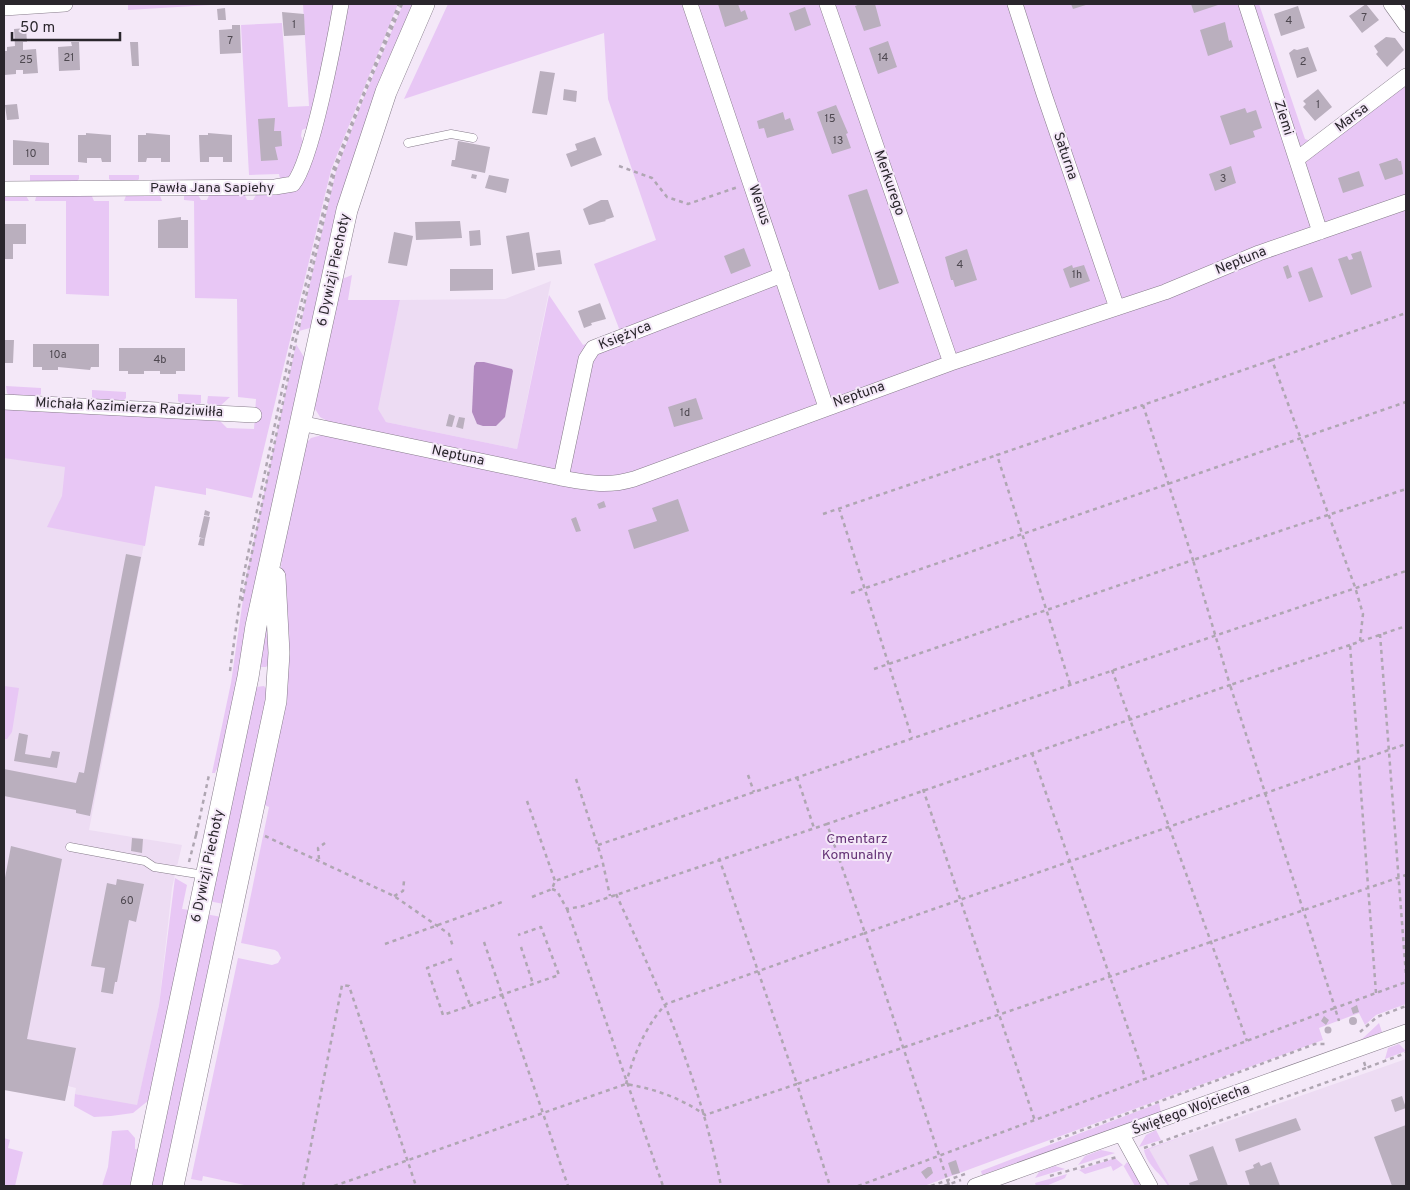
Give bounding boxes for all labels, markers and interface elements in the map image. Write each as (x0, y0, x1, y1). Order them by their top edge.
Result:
scale bar (12, 10, 120, 42)
house number: 7 (1361, 11, 1367, 25)
house number: 4 (1286, 14, 1293, 28)
house number: 1 (292, 18, 296, 32)
text: 50 m (20, 19, 55, 38)
house number: 7 (227, 34, 233, 48)
house number: 21 (64, 51, 74, 65)
house number: 14 (878, 51, 889, 65)
house number: 25 (19, 53, 33, 67)
house number: 2 (1300, 55, 1306, 69)
street label: Ziemi (1269, 98, 1297, 138)
house number: 1 (1316, 98, 1320, 112)
street label: Marsa (1332, 100, 1372, 136)
house number: 15 (825, 112, 836, 126)
street label: Saturna (1049, 130, 1081, 182)
house number: 13 (833, 134, 843, 148)
house number: 10 (25, 147, 37, 161)
street label: Merkurego (870, 148, 908, 218)
house number: 3 (1220, 172, 1226, 186)
street label: Pawła Jana Sapiehy (150, 180, 274, 197)
street label: Wenus (744, 183, 774, 227)
street label: 6 Dywizji Piechoty (314, 212, 354, 328)
street label: Neptuna (1213, 243, 1269, 279)
house number: 4 (957, 258, 964, 272)
house number: 1h (1072, 268, 1082, 282)
street label: Księżyca (596, 318, 654, 354)
house number: 10a (50, 348, 67, 362)
house number: 4b (153, 353, 167, 367)
street label: Neptuna (831, 378, 887, 412)
street label: Michała Kazimierza Radziwiłła (35, 395, 223, 421)
house number: 1d (680, 406, 690, 420)
street label: Neptuna (430, 442, 486, 470)
street label: 6 Dywizji Piechoty (188, 808, 228, 924)
park label: Cmentarz Komunalny (822, 831, 892, 864)
house number: 60 (120, 894, 134, 908)
street label: Świętego Wojciecha (1130, 1080, 1252, 1139)

